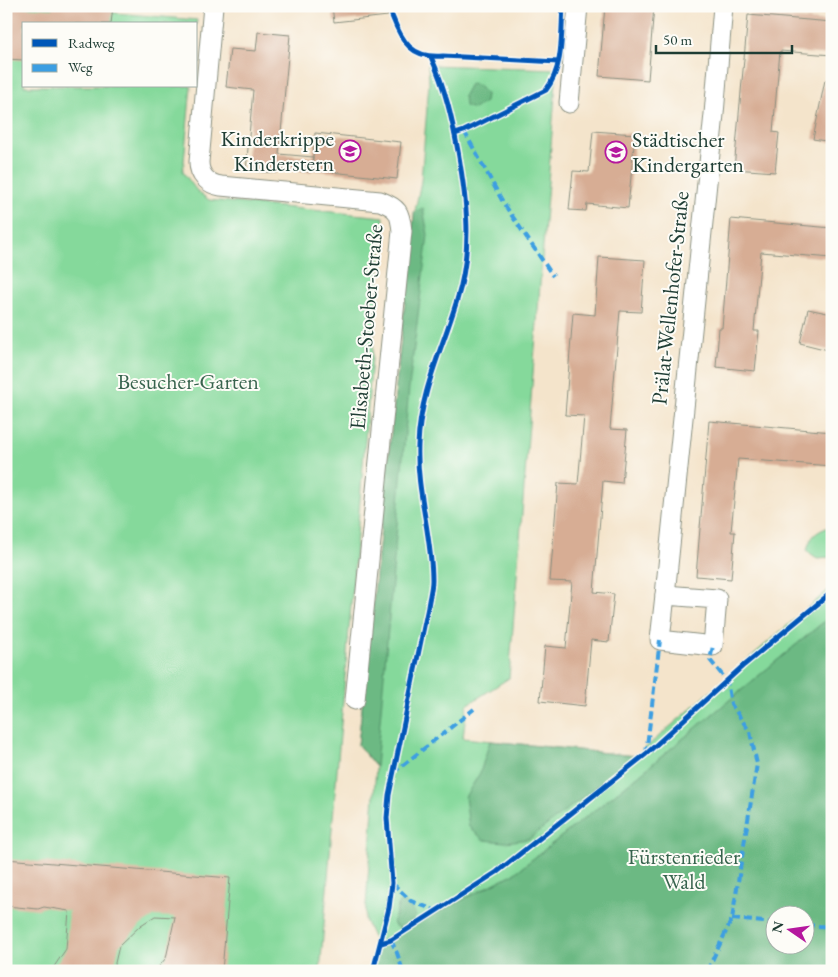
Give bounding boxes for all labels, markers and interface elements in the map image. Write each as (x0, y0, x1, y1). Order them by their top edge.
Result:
legend (22, 22, 198, 88)
scale bar (656, 22, 792, 54)
text: 50 m (663, 30, 692, 49)
text: Radweg (68, 33, 115, 52)
text: Weg (68, 57, 93, 76)
place label: Kinderkrippe Kinderstern (220, 124, 334, 178)
place label: Städtischer Kindergarten (632, 125, 744, 179)
school or university icon: Kinderkrippe Kinderstern (338, 139, 362, 163)
school or university icon: Städtischer Kindergarten (604, 140, 628, 164)
street label: Prälat-Wellenhofer-Straße (644, 189, 696, 406)
street label: Elisabeth-Stoeber-Straße (343, 223, 389, 431)
park label: Besucher-Garten (117, 367, 259, 396)
park label: Fürstenrieder Wald (628, 842, 741, 896)
north arrow (766, 904, 816, 954)
text: N (767, 919, 788, 935)

